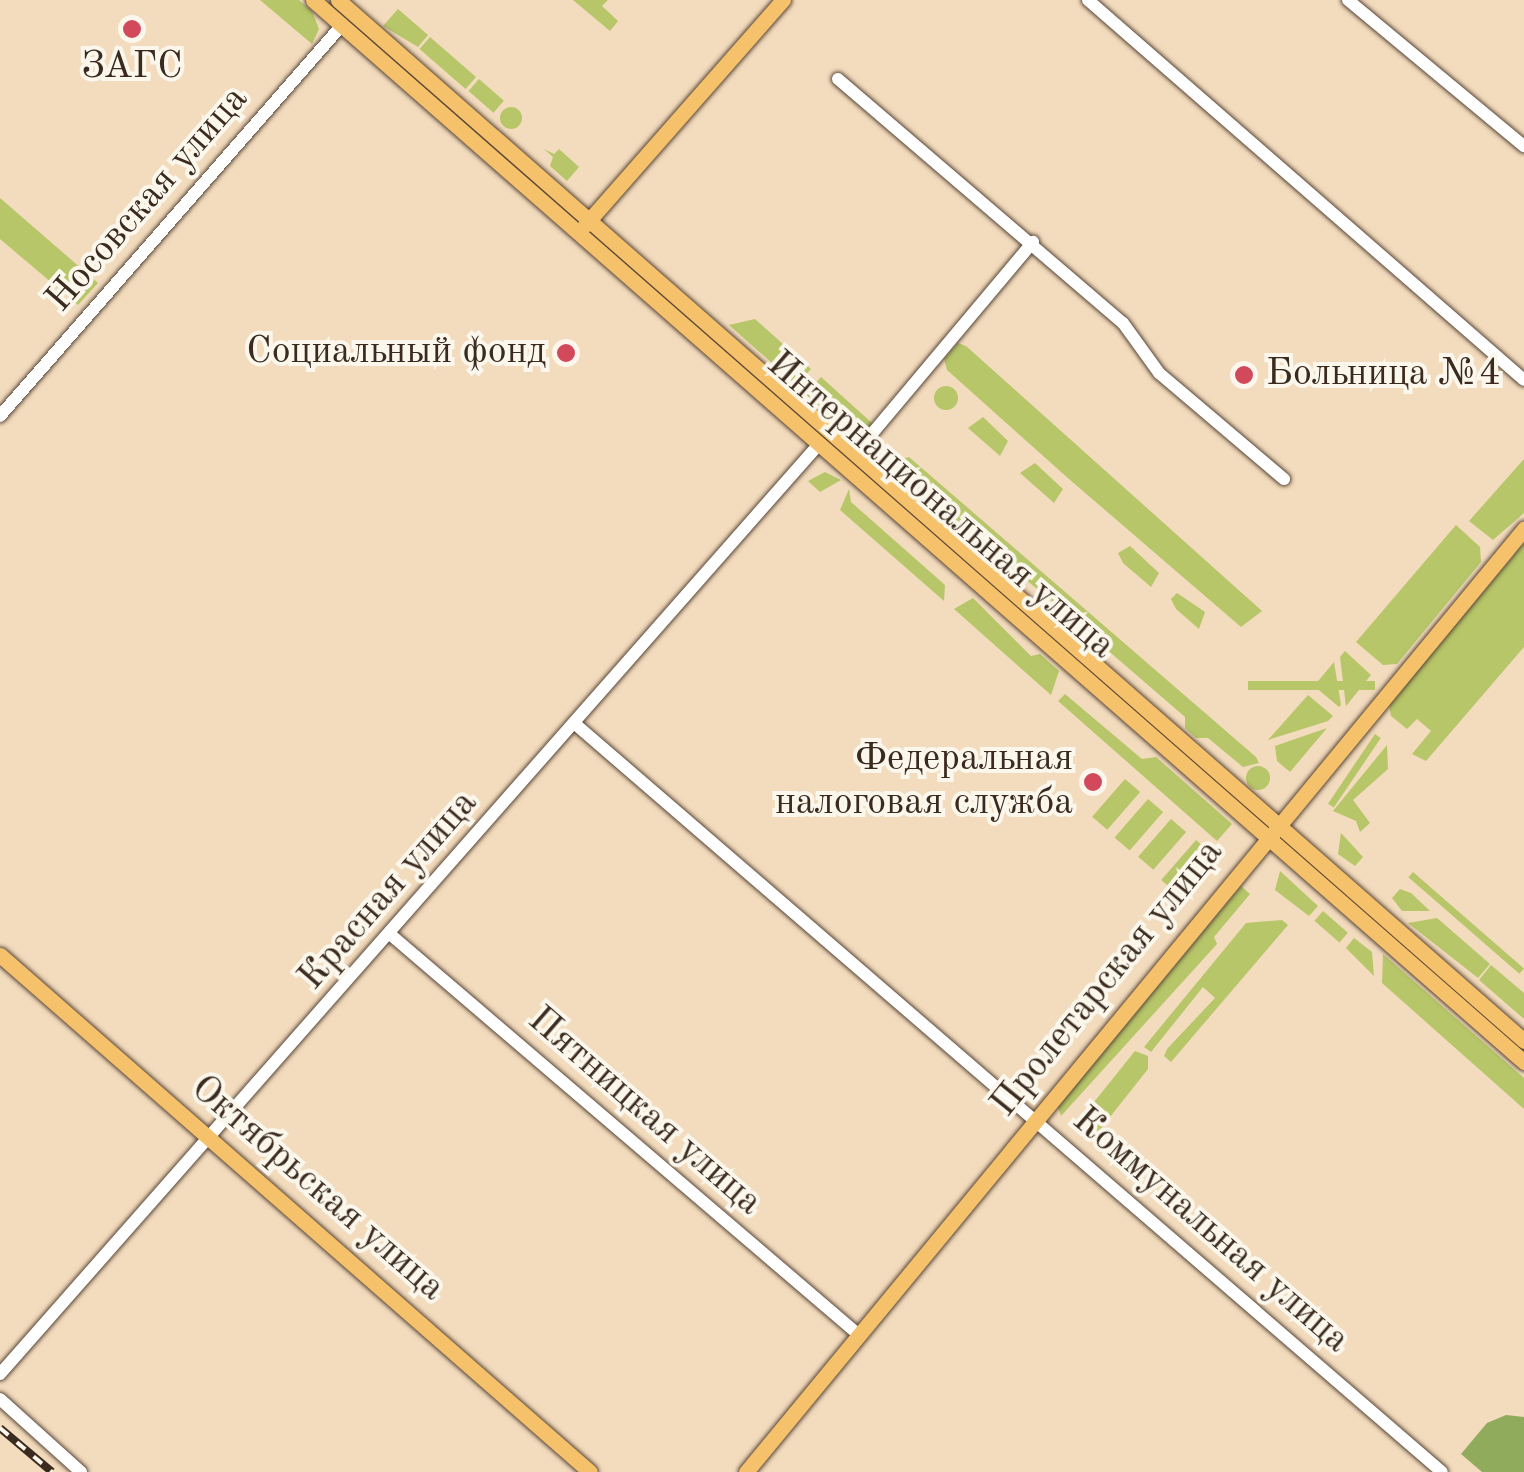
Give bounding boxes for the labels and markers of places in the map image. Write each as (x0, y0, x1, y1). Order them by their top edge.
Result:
marker: ЗАГС (121, 18, 143, 40)
place label: ЗАГС (81, 45, 183, 91)
place label: Социальный фонд (246, 330, 546, 376)
marker: Социальный фонд (555, 342, 577, 364)
place label: Больница №4 (1266, 352, 1501, 398)
marker: Больница №4 (1231, 362, 1257, 388)
place label: Федеральная налоговая служба (775, 737, 1073, 826)
marker: Федеральная налоговая служба (1082, 771, 1104, 793)

